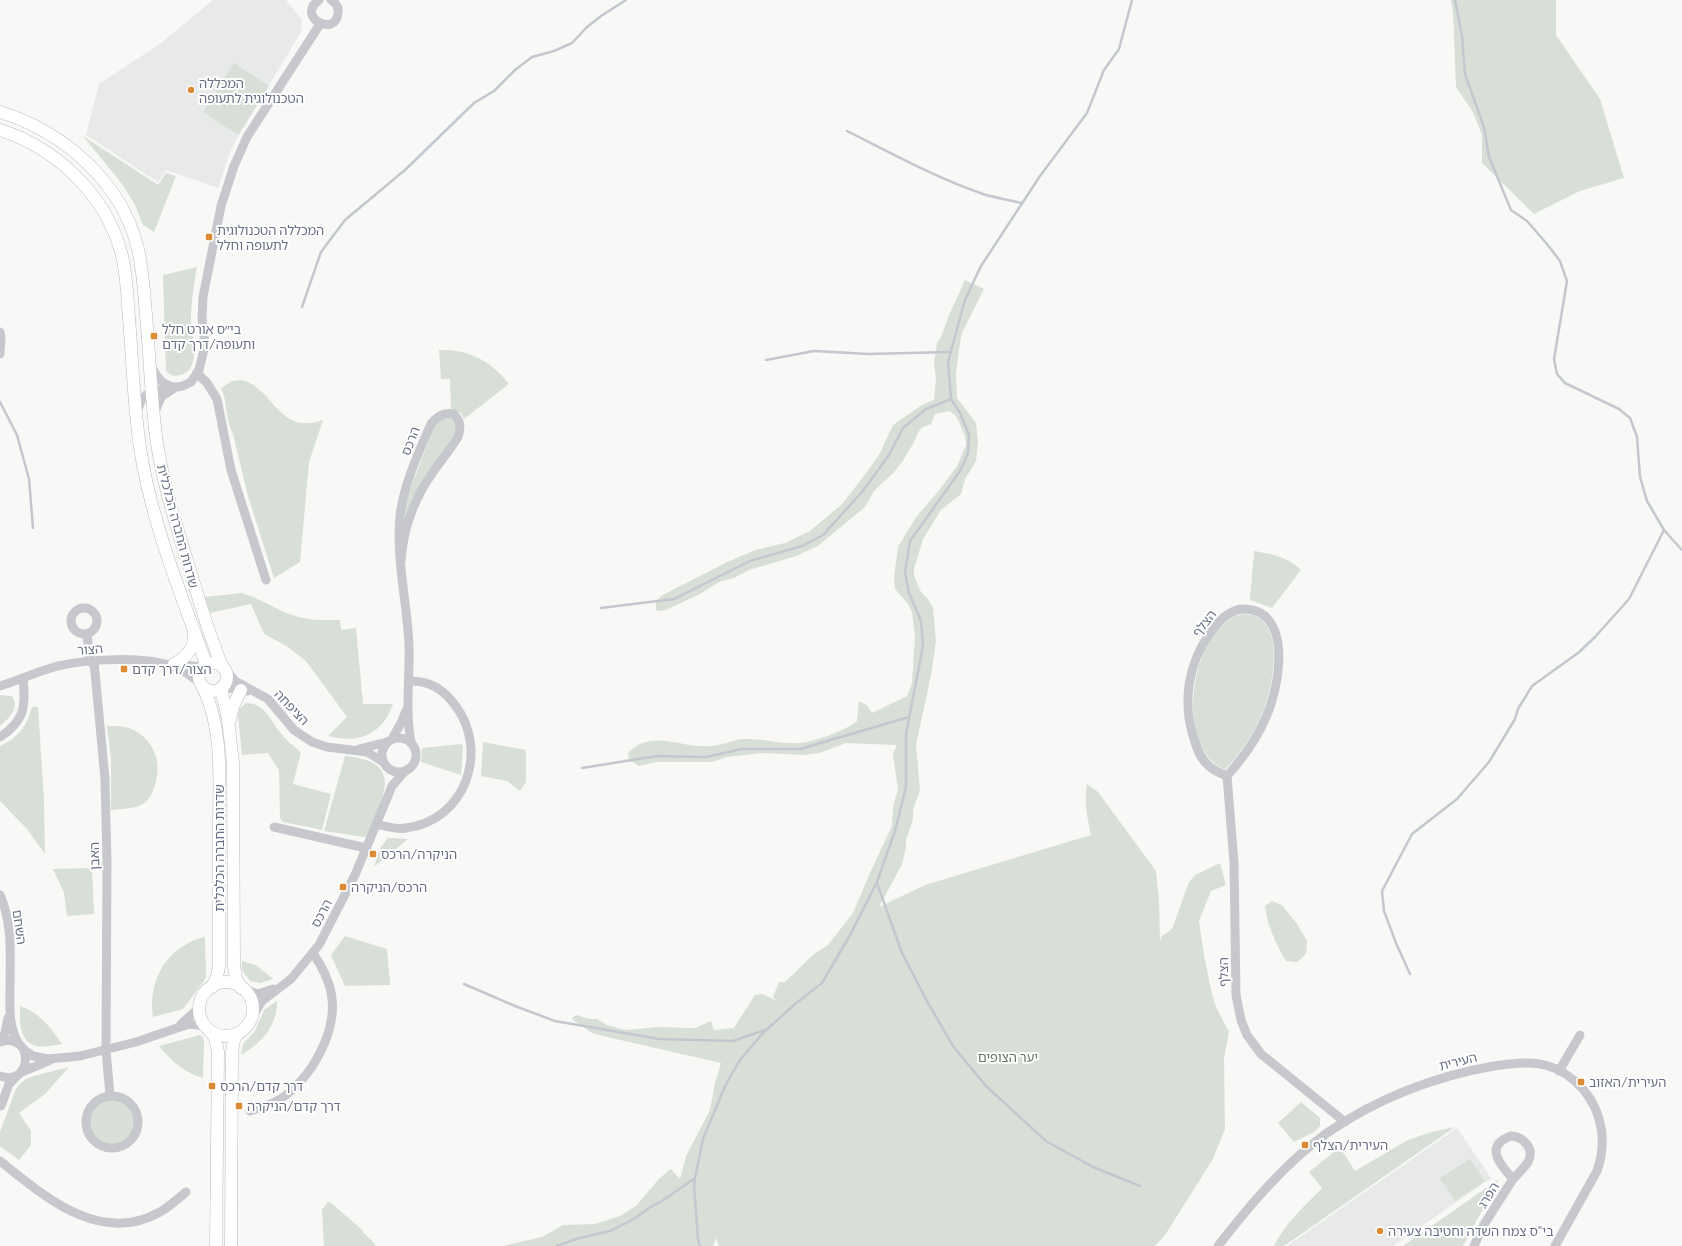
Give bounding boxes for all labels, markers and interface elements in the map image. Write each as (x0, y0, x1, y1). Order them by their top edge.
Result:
place label: המכללה הטכנולוגית לתעופה (199, 75, 304, 106)
marker: המכללה הטכנולוגית לתעופה (186, 85, 196, 95)
place label: המכללה הטכנולוגית לתעופה וחלל (217, 222, 324, 253)
marker: המכללה הטכנולוגית לתעופה וחלל (204, 232, 214, 242)
place label: בי״ס אורט חלל ותעופה/דרך קדם (162, 321, 255, 352)
marker: בי״ס אורט חלל ותעופה/דרך קדם (149, 331, 159, 341)
street label: הרכס (397, 424, 423, 458)
street label: שדרות החברה הכלכלית (154, 462, 202, 590)
street label: הצלף (1189, 606, 1219, 640)
street label: הצור (76, 640, 104, 658)
place label: הצור/דרך קדם (132, 661, 212, 677)
marker: הצור/דרך קדם (119, 664, 129, 674)
street label: הציפחה (271, 686, 313, 728)
street label: שדרות החברה הכלכלית (211, 784, 227, 912)
street label: האבן (86, 842, 102, 870)
place label: הניקרה/הרכס (381, 846, 457, 862)
marker: הניקרה/הרכס (368, 849, 378, 859)
place label: הרכס/הניקרה (351, 879, 427, 895)
marker: הרכס/הניקרה (338, 882, 348, 892)
street label: הרכס (307, 896, 335, 930)
street label: השחם (10, 908, 30, 946)
street label: הצלף (1215, 957, 1231, 987)
park label: יער הצופים (978, 1049, 1038, 1065)
street label: העירית (1437, 1049, 1479, 1073)
place label: העירית/האזוב (1589, 1074, 1666, 1090)
marker: העירית/האזוב (1576, 1077, 1586, 1087)
place label: דרך קדם/הרכס (220, 1078, 303, 1094)
marker: דרך קדם/הרכס (207, 1081, 217, 1091)
place label: דרך קדם/הניקרה (247, 1098, 340, 1114)
marker: דרך קדם/הניקרה (234, 1101, 244, 1111)
place label: העירית/הצלף (1313, 1137, 1388, 1153)
marker: העירית/הצלף (1300, 1140, 1310, 1150)
street label: הפרג (1474, 1179, 1502, 1211)
place label: בי"ס צמח השדה וחטיבה צעירה (1388, 1223, 1554, 1239)
marker: בי"ס צמח השדה וחטיבה צעירה (1375, 1226, 1385, 1236)

